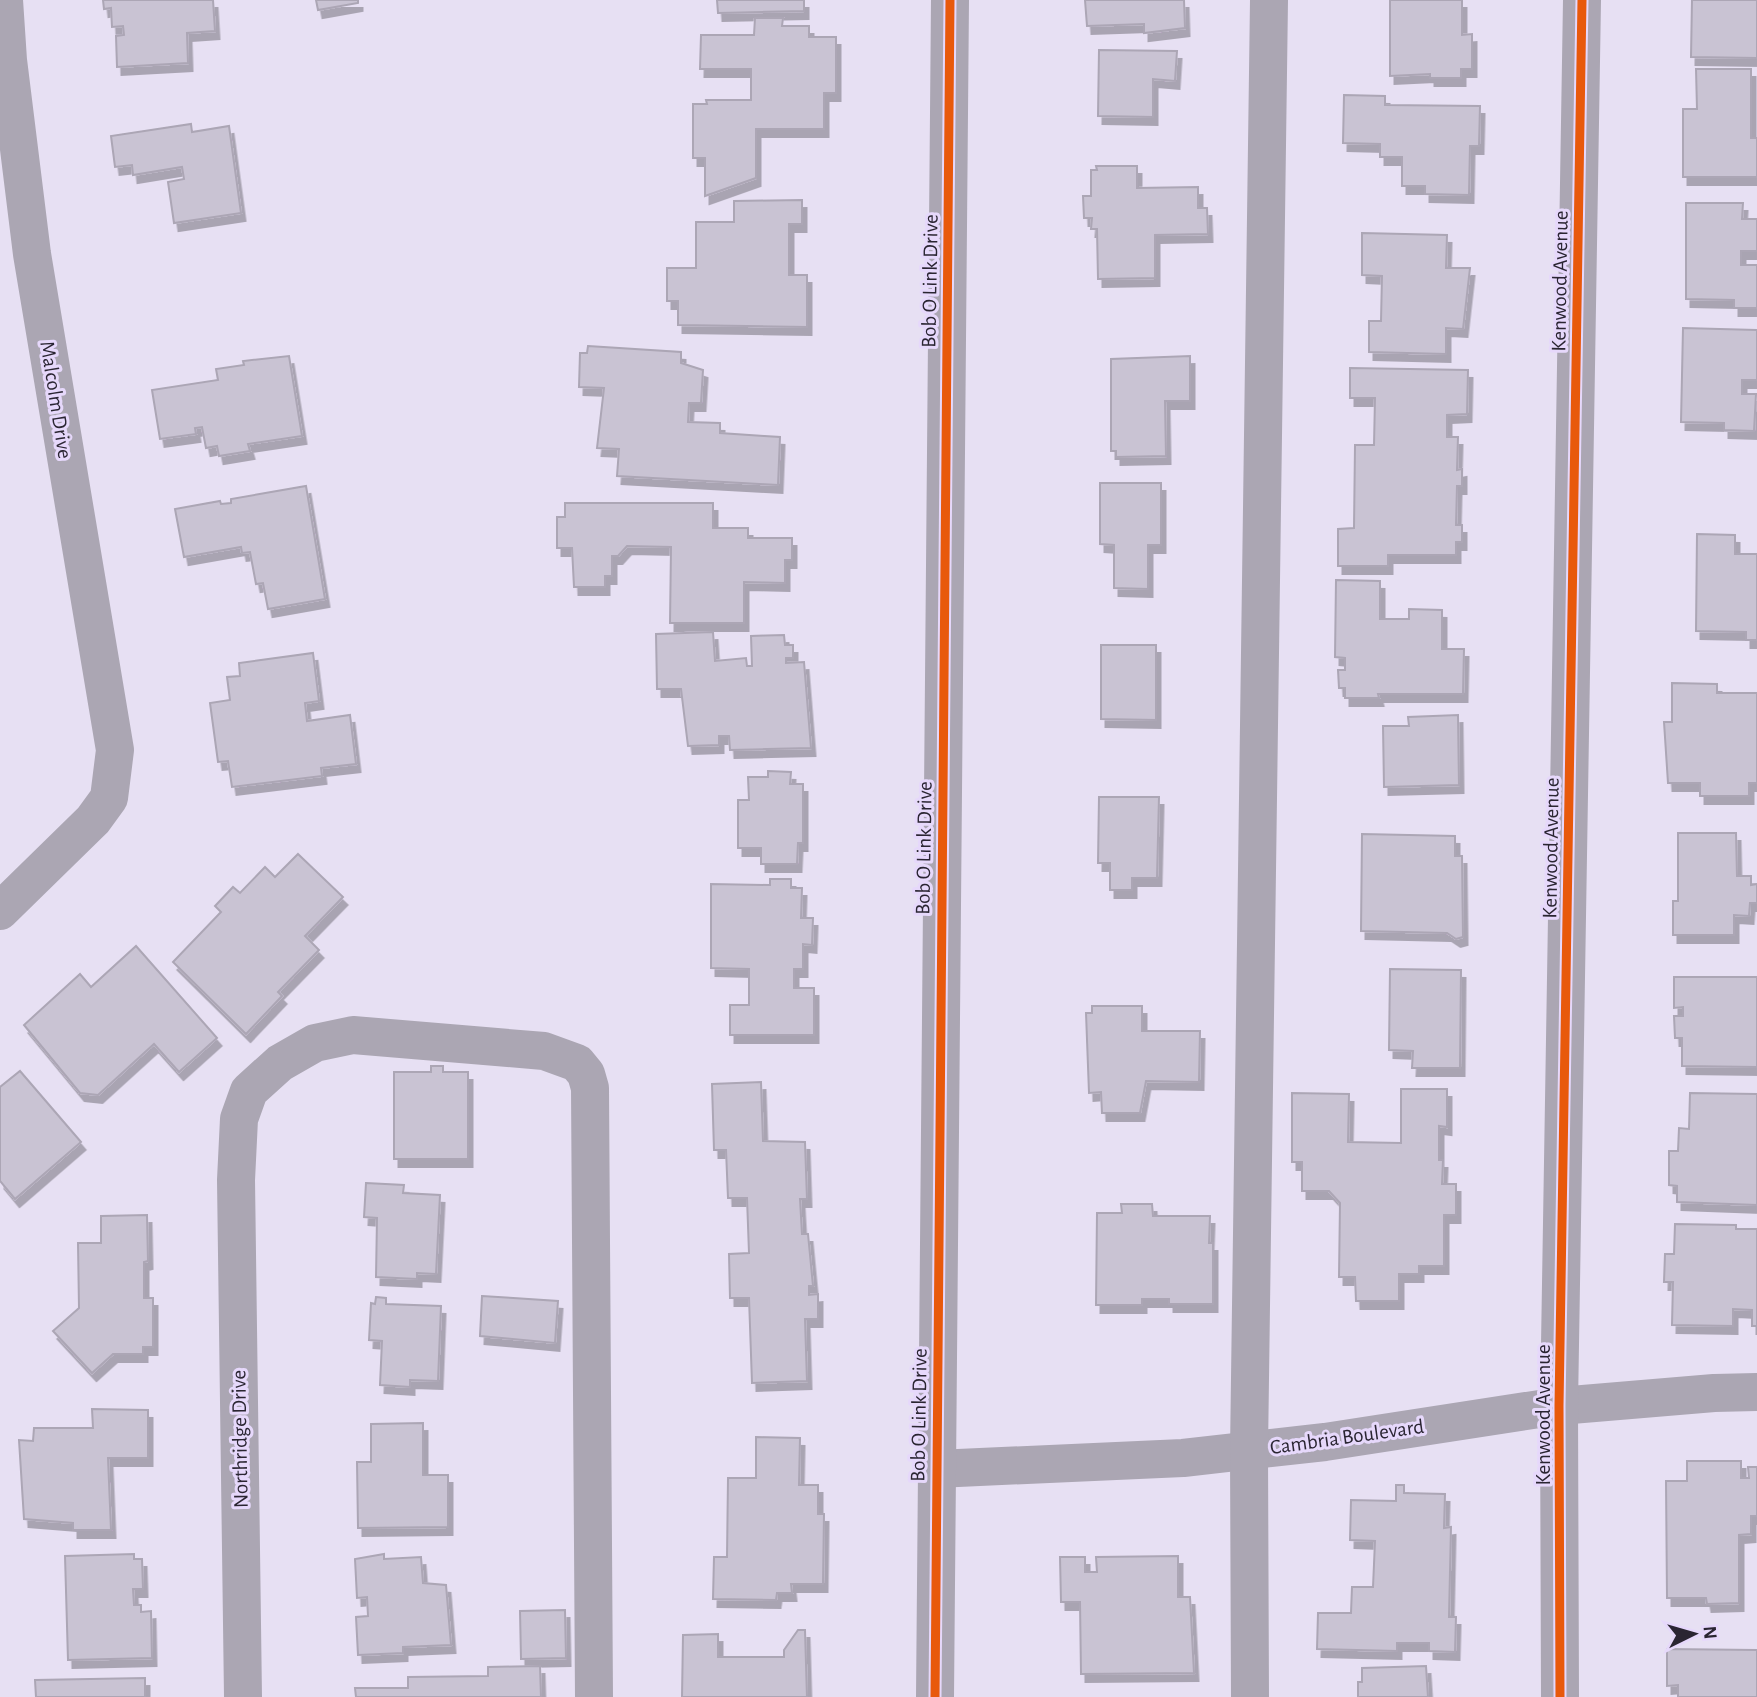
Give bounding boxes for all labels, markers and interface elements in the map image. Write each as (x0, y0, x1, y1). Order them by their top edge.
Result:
street label: Kenwood Avenue (1548, 210, 1572, 352)
street label: Bob O Link Drive (918, 214, 942, 348)
street label: Malcolm Drive (36, 340, 76, 460)
street label: Kenwood Avenue (1539, 777, 1563, 919)
street label: Bob O Link Drive (912, 781, 936, 915)
street label: Kenwood Avenue (1533, 1344, 1554, 1486)
street label: Bob O Link Drive (907, 1348, 931, 1482)
street label: Northridge Drive (228, 1370, 252, 1508)
street label: Cambria Boulevard (1269, 1416, 1426, 1458)
north arrow (1659, 1599, 1729, 1669)
text: N (1699, 1625, 1719, 1640)

